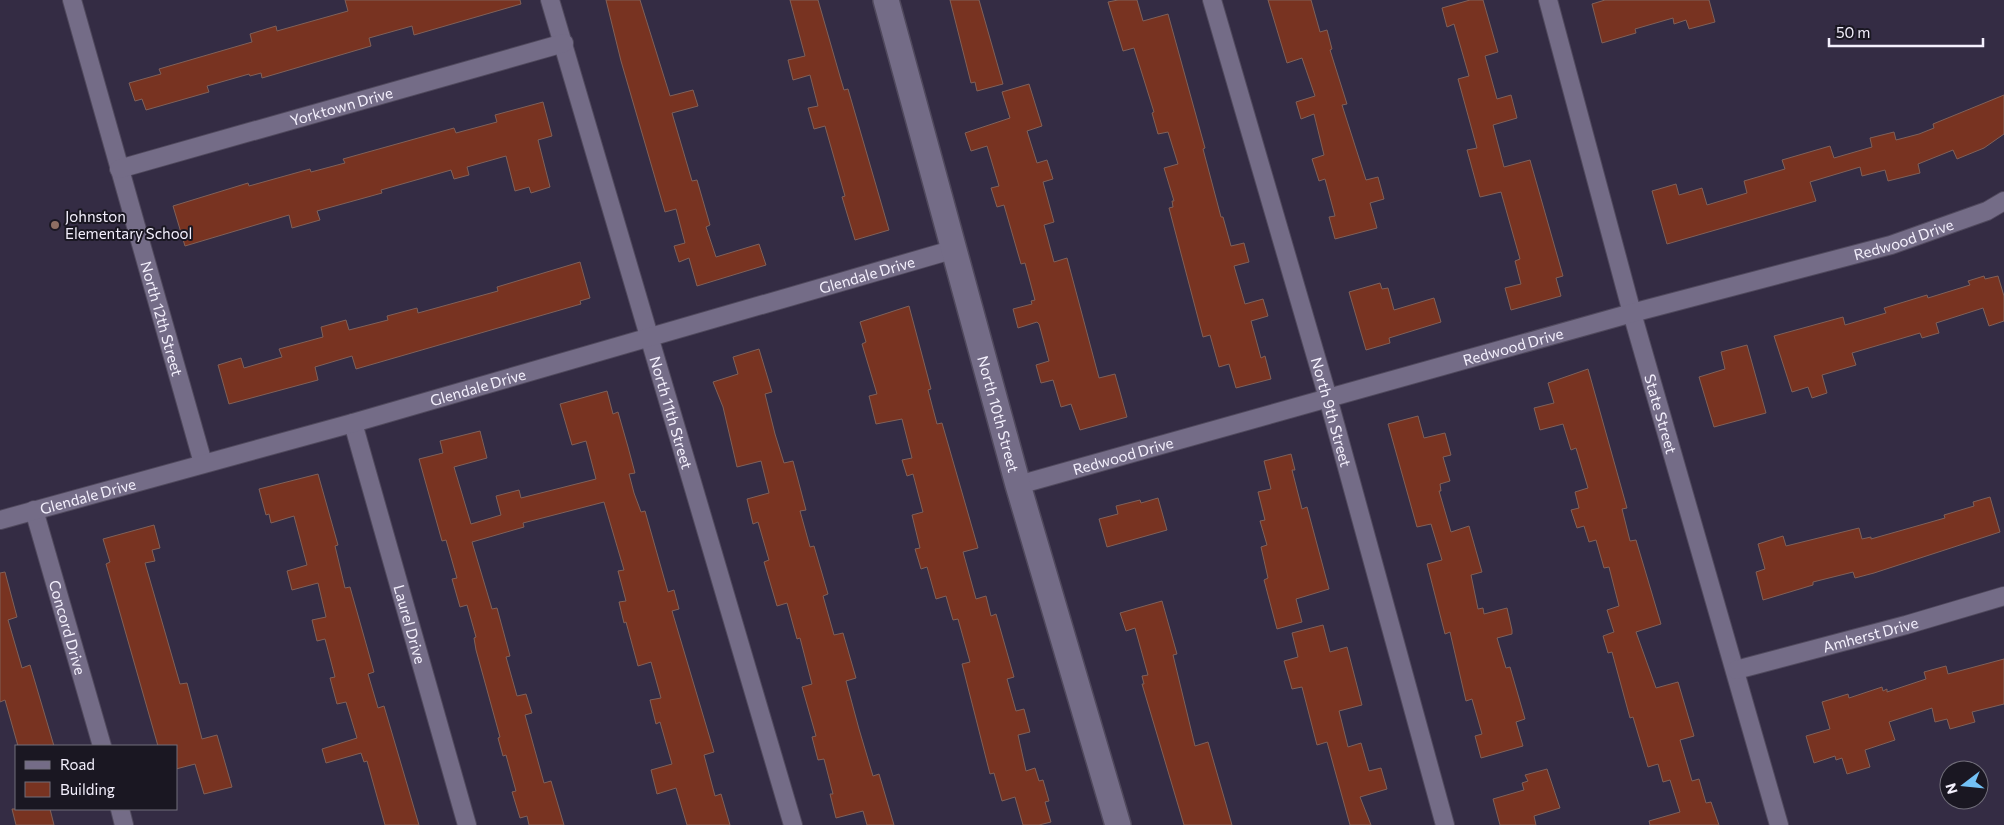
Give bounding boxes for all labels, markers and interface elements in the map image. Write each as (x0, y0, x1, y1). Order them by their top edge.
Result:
scale bar (1829, 15, 1983, 47)
text: 50 m (1836, 23, 1870, 41)
street label: Yorktown Drive (288, 83, 395, 129)
place label: Johnston Elementary School (65, 207, 192, 242)
street label: Redwood Drive (1852, 215, 1956, 263)
marker: Johnston Elementary School (49, 219, 61, 231)
street label: Glendale Drive (817, 252, 917, 297)
street label: North 12th Street (137, 259, 187, 378)
street label: Redwood Drive (1461, 324, 1565, 369)
street label: North 11th Street (646, 354, 697, 471)
street label: North 10th Street (974, 354, 1023, 474)
street label: North 9th Street (1308, 355, 1355, 469)
street label: Glendale Drive (428, 365, 528, 409)
street label: State Street (1641, 372, 1681, 456)
street label: Redwood Drive (1071, 433, 1175, 478)
street label: Glendale Drive (38, 474, 138, 518)
street label: Concord Drive (46, 578, 90, 677)
street label: Laurel Drive (390, 582, 430, 666)
street label: Amherst Drive (1821, 613, 1920, 656)
legend (15, 745, 178, 810)
text: Road (60, 755, 95, 773)
north arrow (1939, 760, 1989, 810)
text: Building (60, 780, 115, 798)
text: N (1941, 781, 1961, 796)

